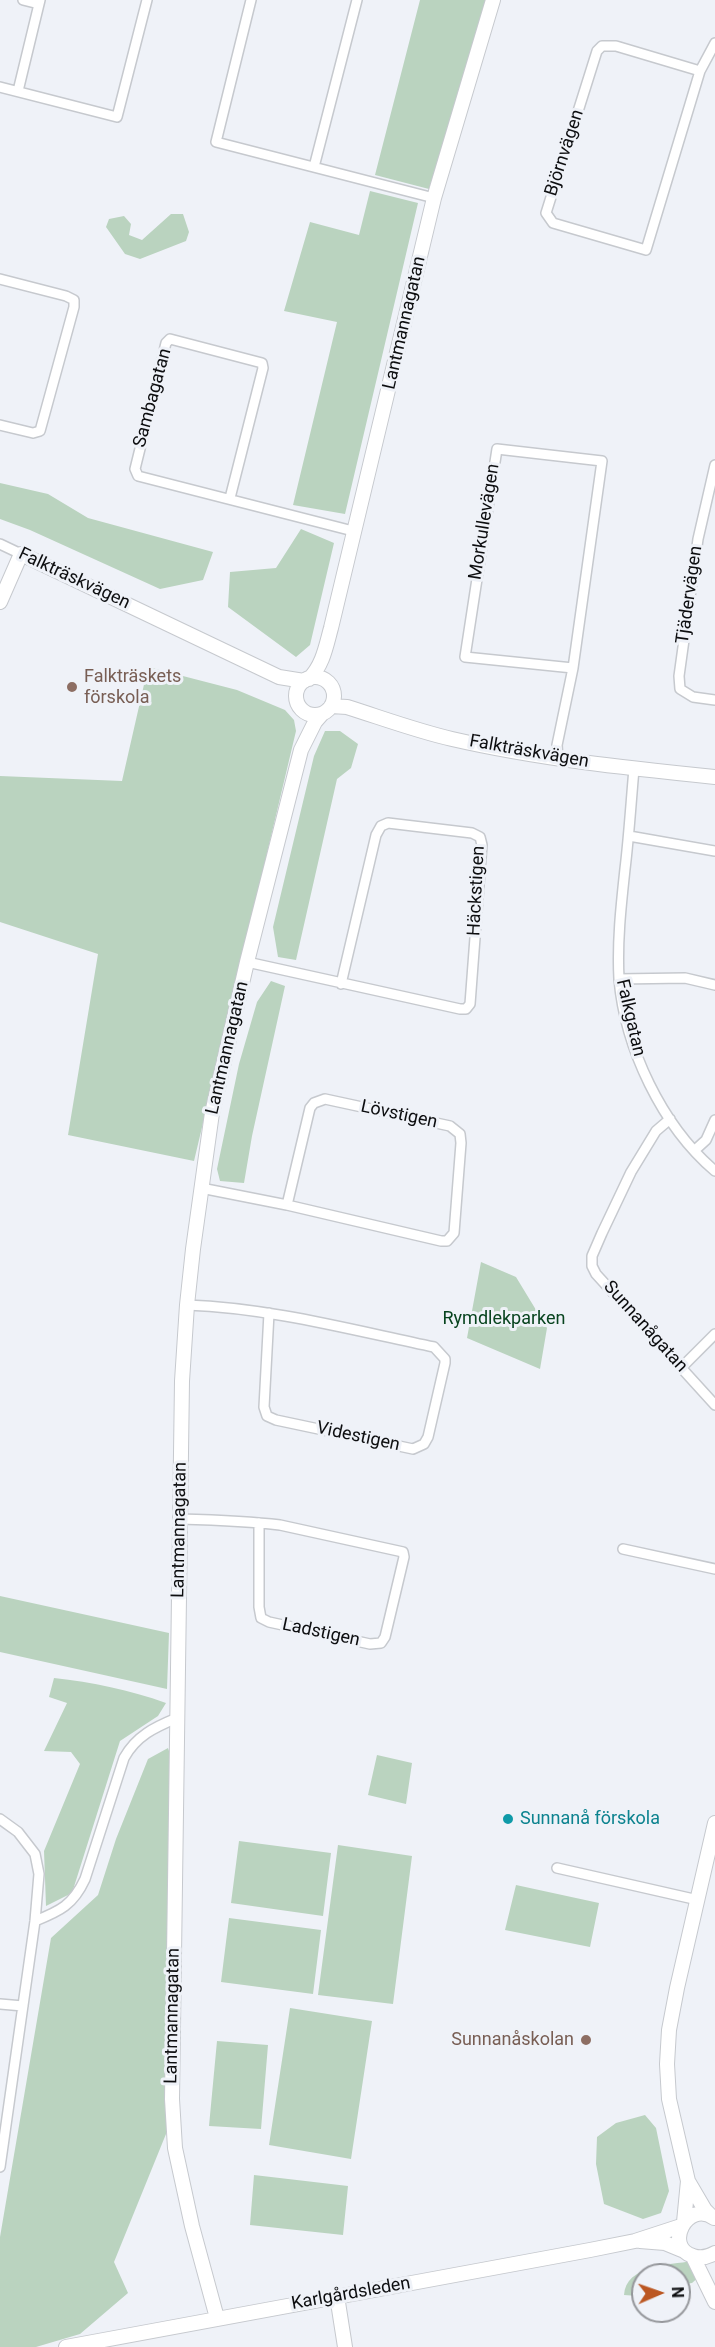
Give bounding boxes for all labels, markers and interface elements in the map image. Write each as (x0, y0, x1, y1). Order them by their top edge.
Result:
street label: Björnvägen (541, 107, 589, 199)
street label: Lantmannagatan (379, 254, 431, 392)
street label: Sambagatan (129, 346, 177, 450)
street label: Morkullevägen (465, 462, 505, 582)
street label: Falkträskvägen (15, 544, 133, 614)
street label: Tjädervägen (672, 545, 708, 645)
place label: Falkträskets förskola (84, 666, 181, 708)
marker: Falkträskets förskola (65, 680, 79, 694)
street label: Falkträskvägen (468, 731, 590, 773)
street label: Häckstigen (464, 845, 490, 937)
street label: Falkgatan (611, 977, 649, 1059)
street label: Lantmannagatan (202, 979, 254, 1117)
street label: Lövstigen (359, 1096, 439, 1134)
street label: Sunnanågatan (598, 1277, 692, 1377)
park label: Rymdlekparken (442, 1308, 566, 1330)
street label: Videstigen (314, 1418, 402, 1456)
street label: Lantmannagatan (168, 1462, 192, 1598)
street label: Ladstigen (280, 1614, 362, 1652)
place label: Sunnanå förskola (520, 1808, 660, 1830)
marker: Sunnanå förskola (501, 1812, 515, 1826)
street label: Lantmannagatan (161, 1948, 185, 2084)
place label: Sunnanåskolan (451, 2029, 574, 2051)
marker: Sunnanåskolan (579, 2033, 593, 2047)
north arrow (631, 2263, 691, 2323)
street label: Karlgårdsleden (290, 2273, 412, 2315)
text: N (668, 2286, 687, 2298)

